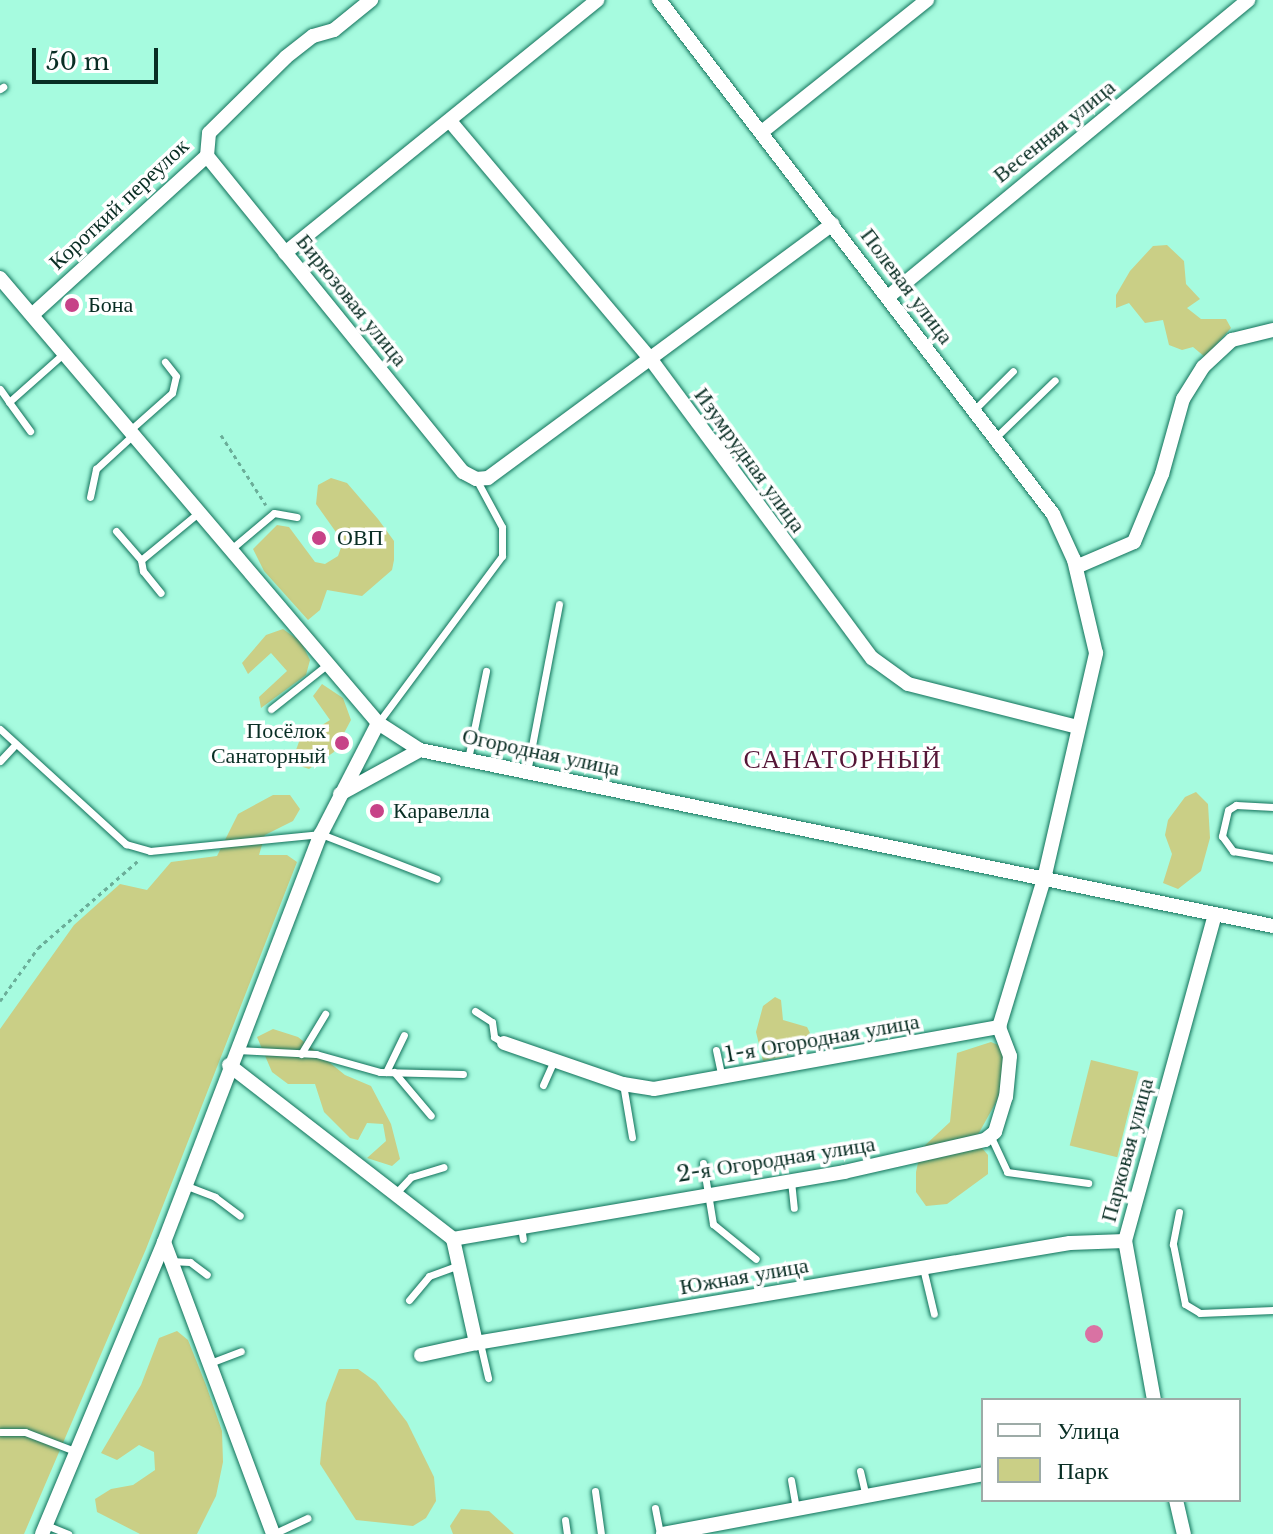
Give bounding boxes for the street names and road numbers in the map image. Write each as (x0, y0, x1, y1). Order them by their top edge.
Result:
street label: Весенняя улица (988, 74, 1120, 188)
street label: Короткий переулок (44, 133, 194, 275)
street label: Полевая улица (855, 223, 959, 349)
street label: Бирюзовая улица (291, 229, 413, 371)
street label: Изумрудная улица (689, 382, 811, 538)
street label: Огородная улица (460, 722, 622, 782)
street label: 1-я Огородная улица (723, 1008, 921, 1068)
street label: Парковая улица (1095, 1075, 1159, 1225)
street label: 2-я Огородная улица (675, 1130, 877, 1188)
street label: Южная улица (678, 1252, 810, 1300)

